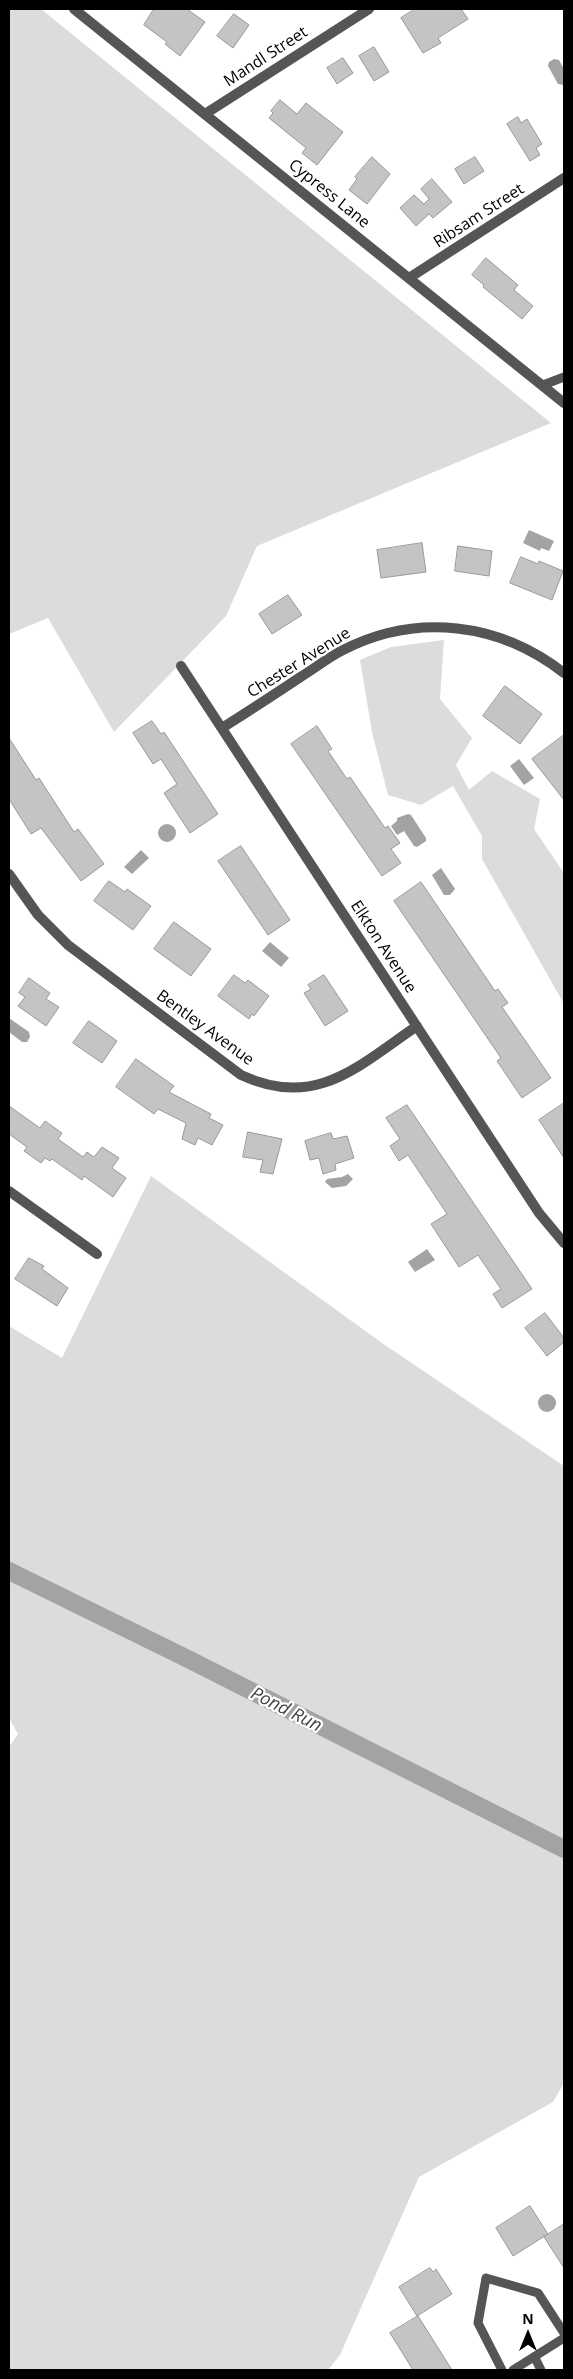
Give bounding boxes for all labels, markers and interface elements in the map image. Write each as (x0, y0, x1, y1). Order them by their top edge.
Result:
street label: Mandl Street (221, 23, 311, 91)
street label: Cypress Lane (285, 155, 373, 233)
street label: Ribsam Street (430, 180, 528, 252)
street label: Chester Avenue (244, 624, 354, 702)
street label: Elkton Avenue (346, 897, 420, 997)
street label: Bentley Avenue (153, 986, 257, 1070)
water label: Pond Run (247, 1683, 325, 1737)
north arrow (503, 2309, 553, 2359)
text: N (522, 2309, 534, 2328)

